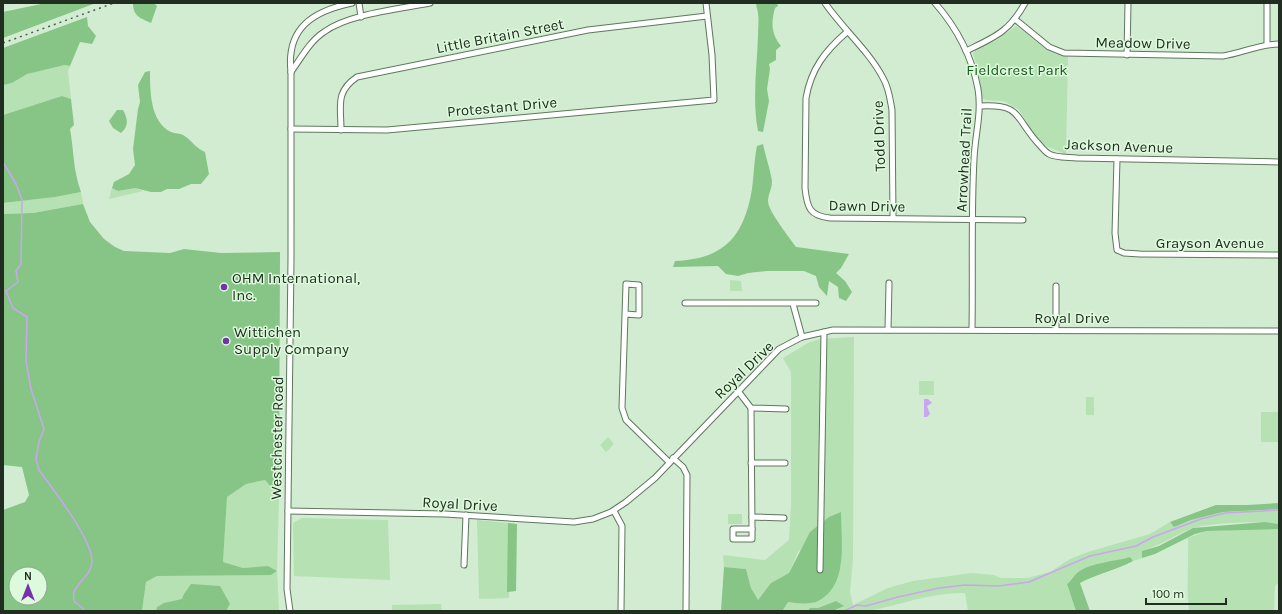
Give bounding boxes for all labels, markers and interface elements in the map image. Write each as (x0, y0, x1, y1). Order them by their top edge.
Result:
street label: Little Britain Street (435, 15, 566, 57)
street label: Meadow Drive (1095, 33, 1191, 53)
park label: Fieldcrest Park (966, 61, 1068, 79)
street label: Protestant Drive (446, 93, 558, 121)
street label: Todd Drive (869, 100, 889, 172)
street label: Arrowhead Trail (952, 107, 976, 213)
street label: Jackson Avenue (1064, 135, 1174, 157)
street label: Dawn Drive (829, 196, 905, 216)
street label: Grayson Avenue (1156, 234, 1264, 252)
place label: OHM International, Inc. (232, 269, 360, 304)
marker: OHM International, Inc. (219, 282, 229, 292)
street label: Royal Drive (1034, 309, 1110, 327)
place label: Wittichen Supply Company (234, 323, 349, 358)
marker: Wittichen Supply Company (221, 336, 231, 346)
street label: Royal Drive (711, 337, 777, 403)
street label: Westchester Road (267, 376, 287, 500)
street label: Royal Drive (422, 493, 498, 515)
north arrow (8, 566, 48, 606)
text: N (24, 570, 32, 583)
scale bar (1146, 580, 1226, 606)
text: 100 m (1152, 587, 1184, 601)

